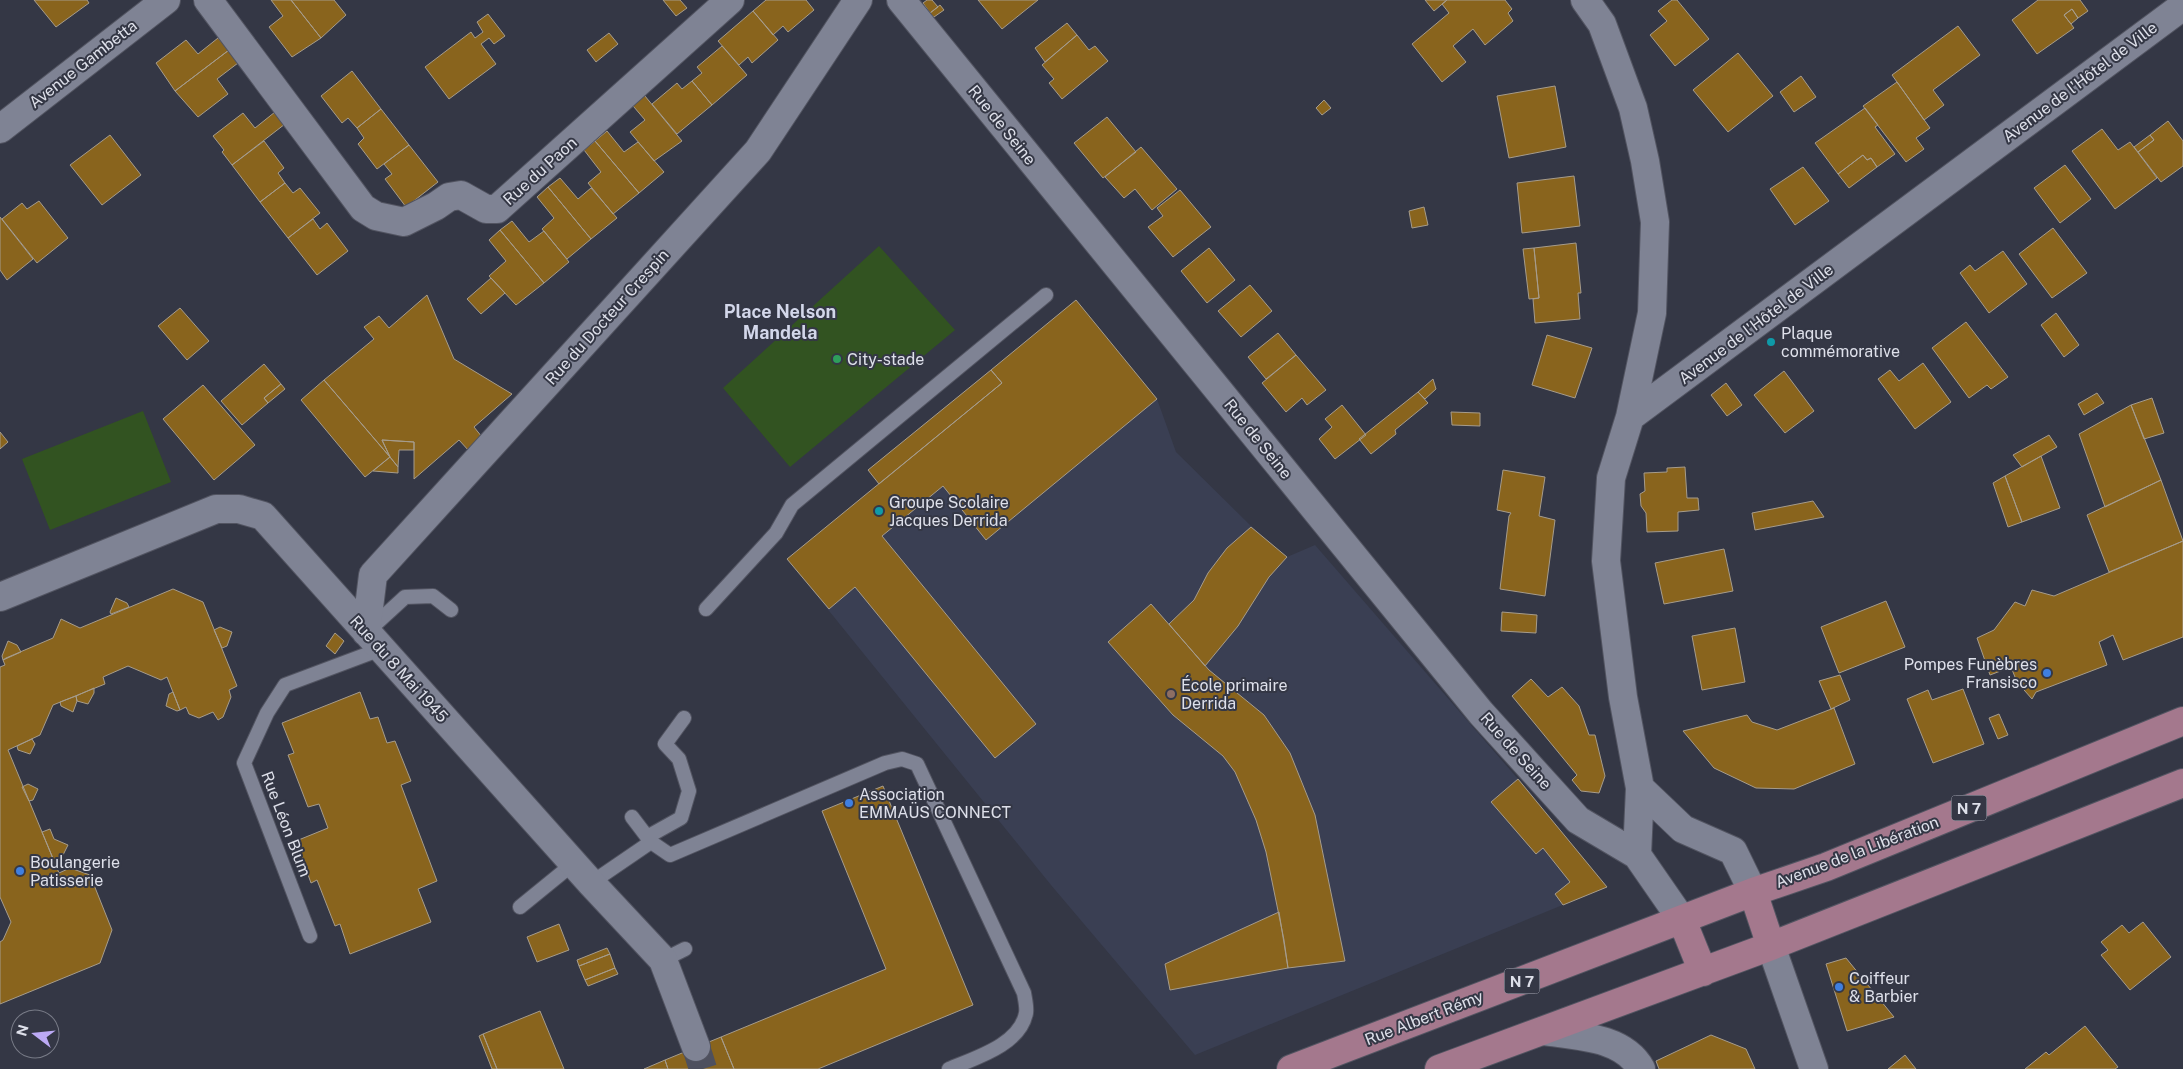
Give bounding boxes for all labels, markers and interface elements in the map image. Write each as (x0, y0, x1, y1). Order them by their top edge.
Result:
street label: Avenue Gambetta (25, 16, 141, 112)
street label: Avenue de l'Hôtel de Ville (1999, 18, 2161, 146)
street label: Rue de Seine (964, 81, 1040, 169)
street label: Rue du Paon (499, 133, 581, 209)
street label: Rue du Docteur Crespin (541, 245, 673, 389)
street label: Avenue de l'Hôtel de Ville (1675, 260, 1837, 388)
district label: Place Nelson Mandela (724, 301, 836, 343)
place label: Plaque commémorative (1781, 324, 1900, 361)
marker: Plaque commémorative (1765, 336, 1777, 348)
place label: City-stade (847, 350, 924, 369)
marker: City-stade (831, 353, 843, 365)
street label: Rue de Seine (1220, 395, 1296, 483)
place label: Groupe Scolaire Jacques Derrida (889, 493, 1009, 530)
marker: Groupe Scolaire Jacques Derrida (873, 505, 885, 517)
street label: Rue du 8 Mai 1945 (346, 612, 452, 726)
place label: Pompes Funèbres Fransisco (1904, 655, 2037, 692)
marker: Pompes Funèbres Fransisco (2041, 667, 2053, 679)
place label: École primaire Derrida (1181, 675, 1288, 713)
marker: École primaire Derrida (1165, 688, 1177, 700)
street label: Rue de Seine (1476, 709, 1556, 793)
street label: Rue Léon Blum (257, 769, 315, 879)
place label: Association EMMAÜS CONNECT (859, 785, 1011, 822)
road number: N 7 (1952, 796, 1986, 820)
marker: Association EMMAÜS CONNECT (843, 797, 855, 809)
street label: Avenue de la Libération (1773, 812, 1941, 892)
place label: Boulangerie Patisserie (30, 853, 120, 890)
marker: Boulangerie Patisserie (14, 865, 26, 877)
road number: N 7 (1504, 968, 1540, 994)
place label: Coiffeur & Barbier (1849, 969, 1919, 1006)
marker: Coiffeur & Barbier (1833, 981, 1845, 993)
street label: Rue Albert Rémy (1362, 986, 1486, 1049)
north arrow (10, 1009, 60, 1059)
text: N (13, 1023, 32, 1038)

